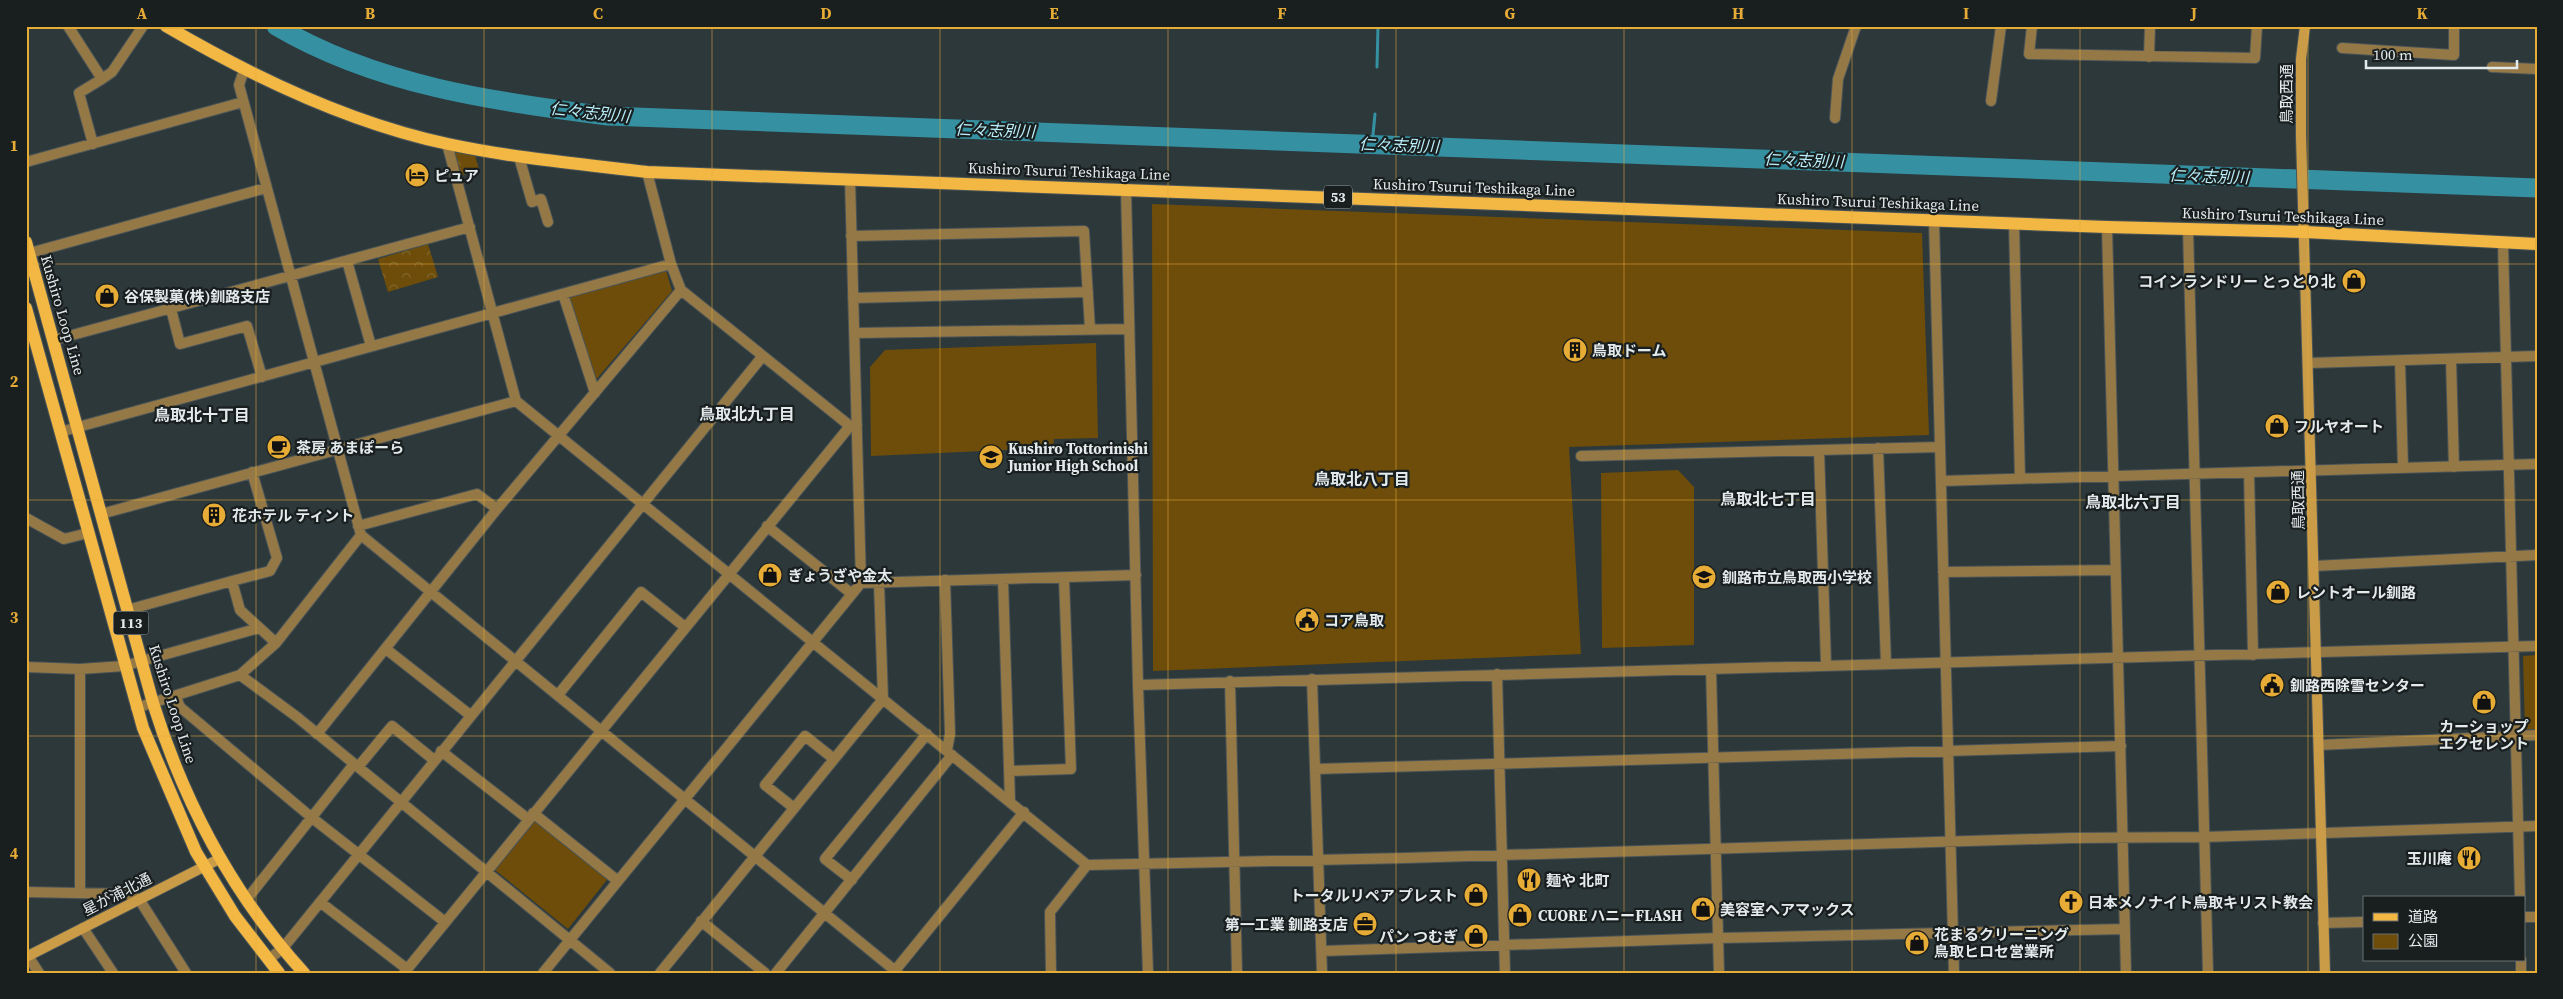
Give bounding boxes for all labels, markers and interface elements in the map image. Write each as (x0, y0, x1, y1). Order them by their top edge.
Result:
text: A (137, 2, 148, 24)
text: B (365, 2, 376, 24)
text: C (593, 2, 603, 24)
text: D (820, 2, 832, 24)
text: E (1049, 2, 1059, 24)
text: F (1277, 2, 1287, 24)
text: G (1505, 2, 1516, 24)
text: H (1732, 2, 1744, 24)
text: I (1963, 2, 1969, 24)
text: J (2190, 2, 2197, 24)
text: K (2416, 2, 2428, 24)
scale bar (2366, 38, 2517, 70)
text: 100 m (2373, 44, 2413, 65)
street label: 鳥取西通 (2276, 64, 2297, 124)
water label: 仁々志別川 (549, 97, 633, 127)
water label: 仁々志別川 (955, 118, 1037, 142)
water label: 仁々志別川 (1359, 133, 1441, 157)
text: 1 (10, 134, 18, 156)
water label: 仁々志別川 (1764, 148, 1846, 172)
street label: Kushiro Tsurui Teshikaga Line (968, 157, 1171, 185)
hotel icon: ピュア (404, 162, 430, 188)
water label: 仁々志別川 (2169, 164, 2251, 188)
place label: ピュア (434, 165, 479, 186)
street label: Kushiro Tsurui Teshikaga Line (1373, 173, 1576, 201)
road number: 53 (1324, 186, 1352, 208)
street label: Kushiro Tsurui Teshikaga Line (1777, 188, 1980, 216)
street label: Kushiro Tsurui Teshikaga Line (2182, 202, 2385, 230)
street label: Kushiro Loop Line (36, 253, 90, 378)
shop icon: コインランドリー とっとり北 (2341, 268, 2367, 294)
place label: コインランドリー とっとり北 (2138, 271, 2336, 292)
shop icon: 谷保製菓(株)釧路支店 (94, 283, 120, 309)
place label: 谷保製菓(株)釧路支店 (124, 286, 270, 307)
building icon: 鳥取ドーム (1562, 337, 1588, 363)
place label: 鳥取ドーム (1592, 340, 1667, 361)
text: 2 (10, 370, 19, 392)
district label: 鳥取北九丁目 (699, 403, 795, 425)
district label: 鳥取北十丁目 (154, 404, 250, 426)
shop icon: フルヤオート (2264, 413, 2290, 439)
place label: フルヤオート (2294, 416, 2384, 437)
cafe icon: 茶房 あまぽーら (266, 434, 292, 460)
place label: 茶房 あまぽーら (296, 437, 404, 458)
place label: Kushiro Tottorinishi Junior High School (1007, 438, 1148, 476)
school or university icon: Kushiro Tottorinishi Junior High School (978, 444, 1004, 470)
district label: 鳥取北八丁目 (1314, 468, 1410, 490)
street label: 鳥取西通 (2287, 470, 2309, 530)
district label: 鳥取北七丁目 (1720, 488, 1816, 510)
district label: 鳥取北六丁目 (2085, 491, 2181, 513)
building icon: 花ホテル ティント (201, 502, 227, 528)
place label: 花ホテル ティント (232, 505, 354, 526)
shop icon: ぎょうざや金太 (757, 562, 783, 588)
school or university icon: 釧路市立鳥取西小学校 (1691, 564, 1717, 590)
place label: ぎょうざや金太 (788, 565, 892, 586)
place label: 釧路市立鳥取西小学校 (1722, 567, 1872, 588)
shop icon: レントオール釧路 (2265, 579, 2291, 605)
place label: レントオール釧路 (2296, 582, 2416, 603)
text: 3 (10, 606, 19, 628)
public building icon: コア鳥取 (1294, 607, 1320, 633)
place label: コア鳥取 (1324, 610, 1384, 631)
road number: 113 (114, 612, 148, 634)
street label: Kushiro Loop Line (144, 642, 202, 766)
public building icon: 釧路西除雪センター (2259, 672, 2285, 698)
place label: 釧路西除雪センター (2290, 675, 2425, 696)
shop icon: カーショップ エクセレント (2471, 689, 2497, 715)
place label: カーショップ エクセレント (2439, 716, 2529, 754)
text: 4 (10, 842, 19, 864)
restaurant icon: 玉川庵 (2456, 845, 2482, 871)
place label: 玉川庵 (2407, 848, 2452, 869)
restaurant icon: 麺や 北町 (1516, 867, 1542, 893)
street label: 星が浦北通 (79, 868, 155, 920)
place label: 麺や 北町 (1546, 870, 1609, 891)
shop icon: トータルリペア プレスト (1463, 882, 1489, 908)
place label: トータルリペア プレスト (1290, 885, 1458, 906)
church icon: 日本メノナイト鳥取キリスト教会 (2058, 889, 2084, 915)
place label: 日本メノナイト鳥取キリスト教会 (2088, 892, 2313, 913)
shop icon: 美容室ヘアマックス (1690, 896, 1716, 922)
legend (2363, 896, 2526, 962)
place label: 美容室ヘアマックス (1720, 899, 1855, 920)
shop icon: CUORE ハニーFLASH (1507, 902, 1533, 928)
place label: CUORE ハニーFLASH (1538, 905, 1682, 926)
text: 道路 (2408, 906, 2438, 927)
office icon: 第一工業 釧路支店 (1352, 911, 1378, 937)
place label: 第一工業 釧路支店 (1225, 914, 1348, 935)
shop icon: パン つむぎ (1463, 923, 1489, 949)
place label: 花まるクリーニング 鳥取ヒロセ営業所 (1934, 924, 2069, 962)
place label: パン つむぎ (1379, 926, 1458, 947)
shop icon: 花まるクリーニング 鳥取ヒロセ営業所 (1904, 930, 1930, 956)
text: 公園 (2408, 930, 2438, 951)

